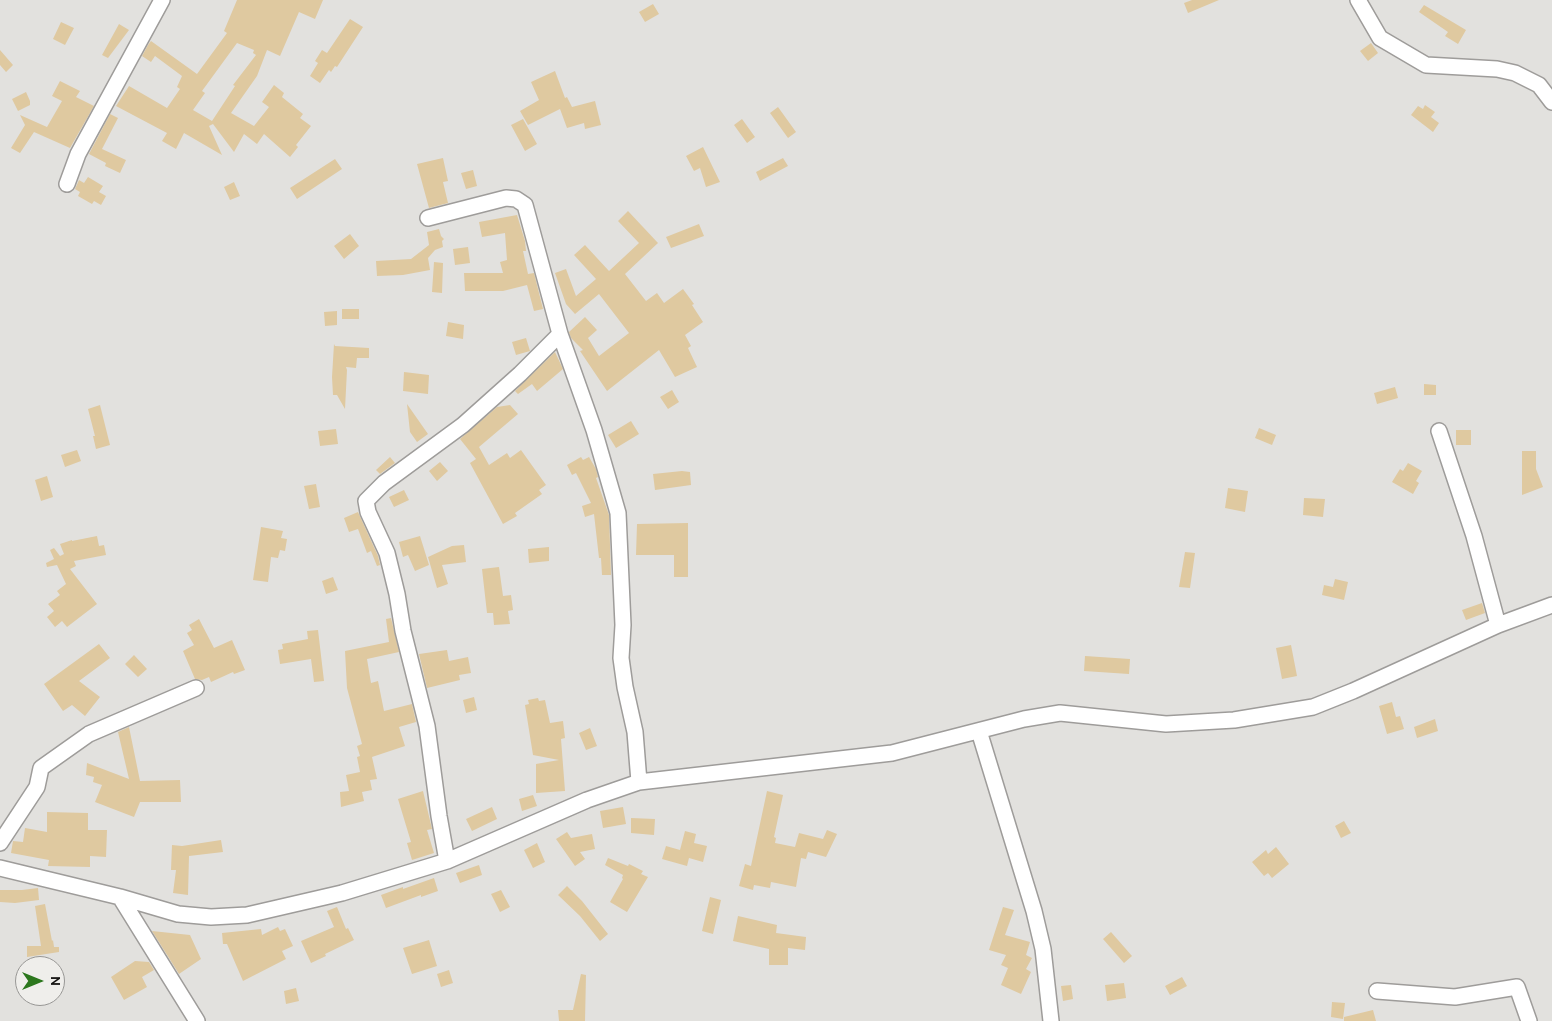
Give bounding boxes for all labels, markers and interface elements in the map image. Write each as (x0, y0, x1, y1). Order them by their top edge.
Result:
north arrow (15, 956, 65, 1006)
text: N (46, 976, 63, 986)

